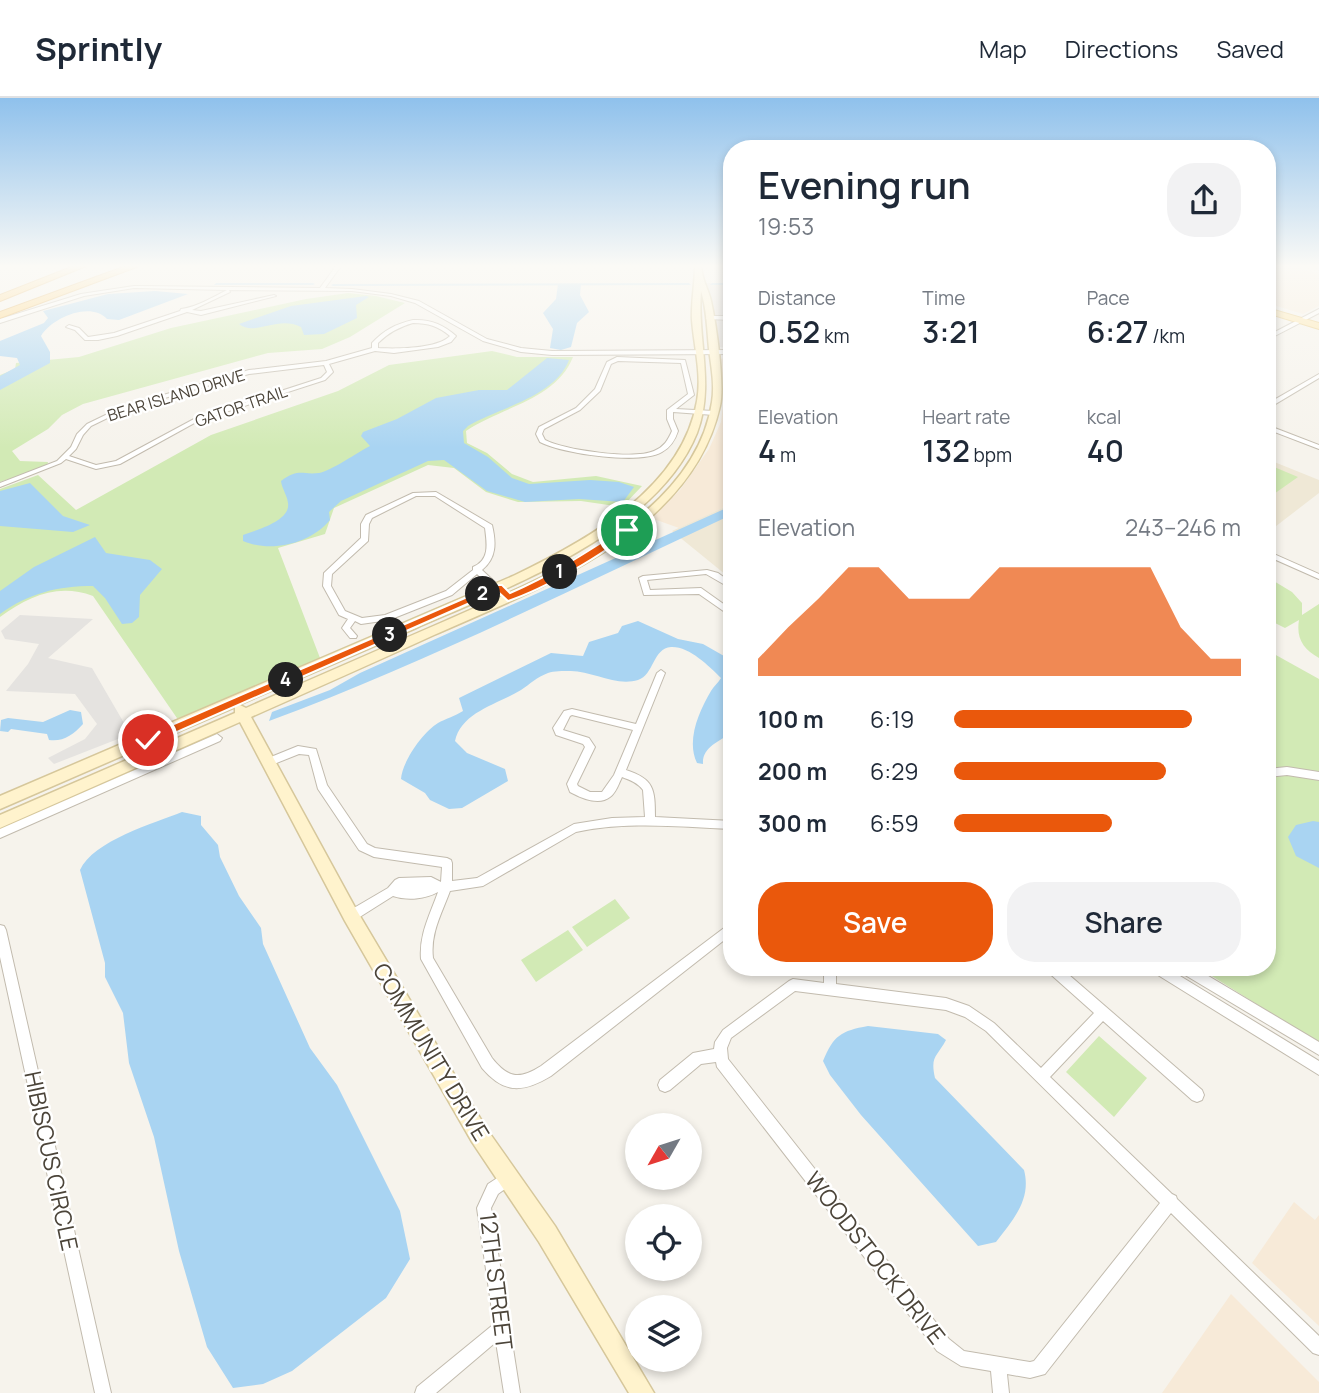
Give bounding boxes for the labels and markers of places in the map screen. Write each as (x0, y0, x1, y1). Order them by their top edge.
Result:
pin (597, 500, 657, 560)
pin: 1 (542, 554, 578, 589)
pin: 2 (466, 576, 500, 612)
pin: 3 (372, 618, 408, 652)
pin: 4 (268, 662, 304, 698)
pin (118, 710, 178, 770)

